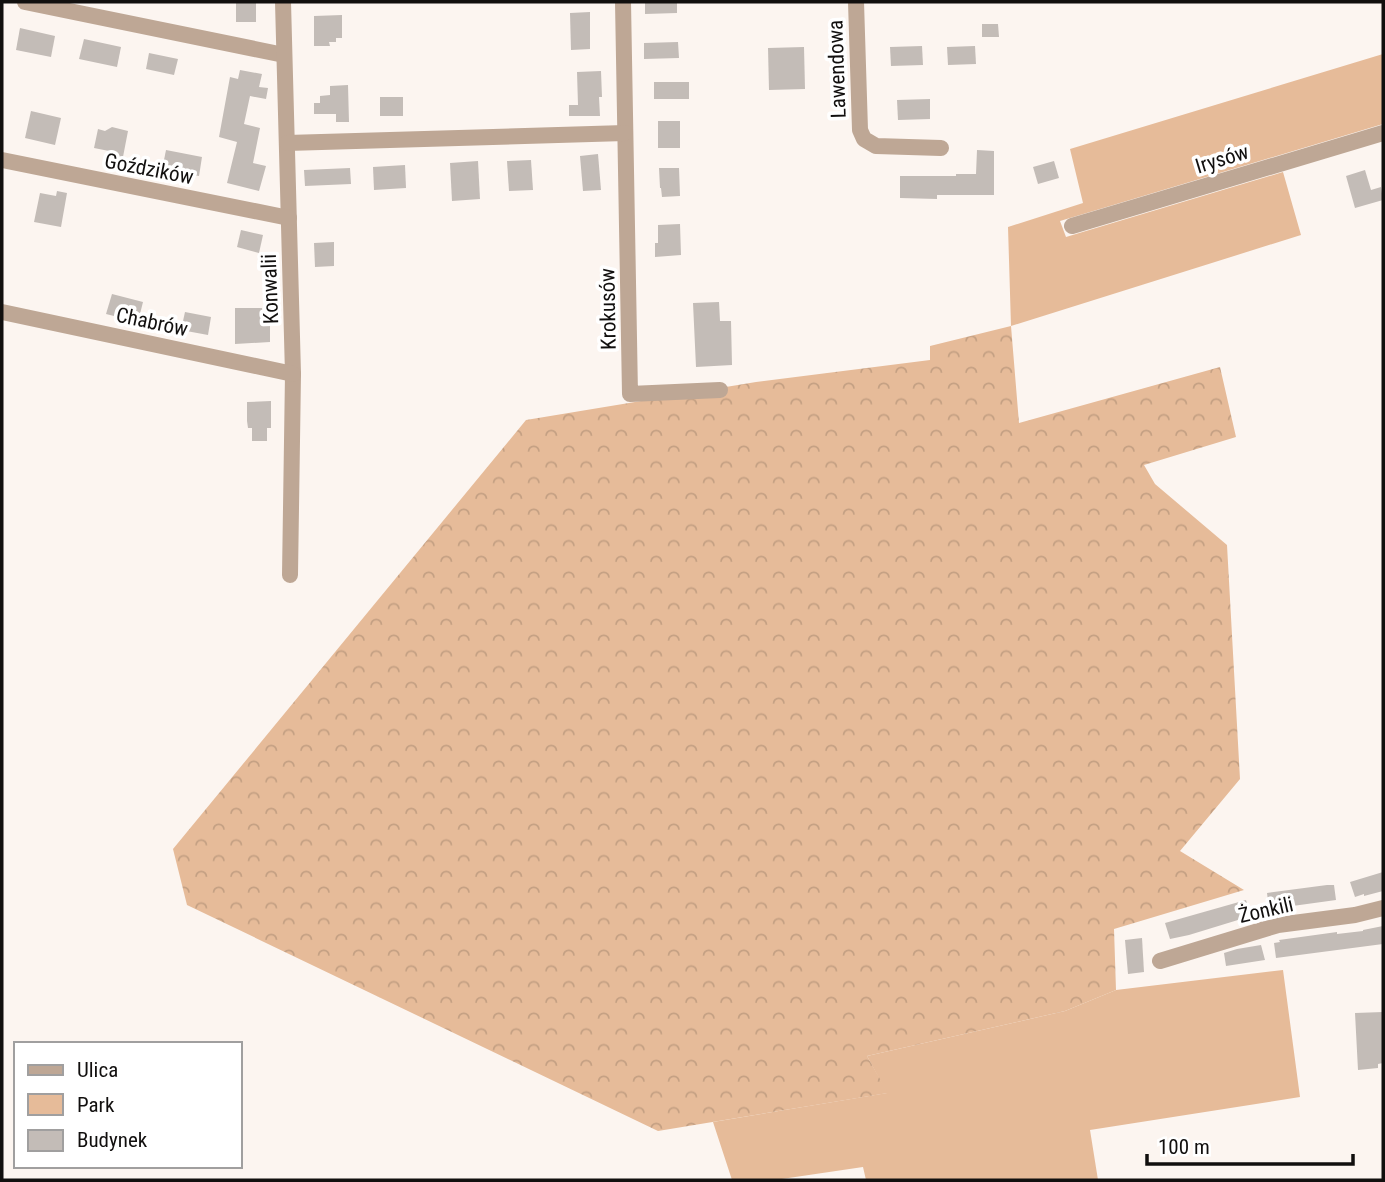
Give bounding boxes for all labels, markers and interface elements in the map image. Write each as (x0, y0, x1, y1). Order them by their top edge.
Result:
street label: Lawendowa (823, 19, 851, 119)
street label: Irysów (1192, 139, 1252, 178)
street label: Goździków (103, 149, 196, 189)
street label: Konwalii (257, 254, 283, 324)
street label: Krokusów (595, 268, 621, 350)
street label: Chabrów (114, 303, 190, 341)
street label: Żonkili (1236, 892, 1296, 928)
legend (14, 1042, 242, 1168)
text: Ulica (77, 1058, 118, 1082)
text: Park (77, 1093, 115, 1117)
scale bar (1147, 1122, 1354, 1166)
text: Budynek (77, 1128, 148, 1152)
text: 100 m (1158, 1135, 1210, 1159)

